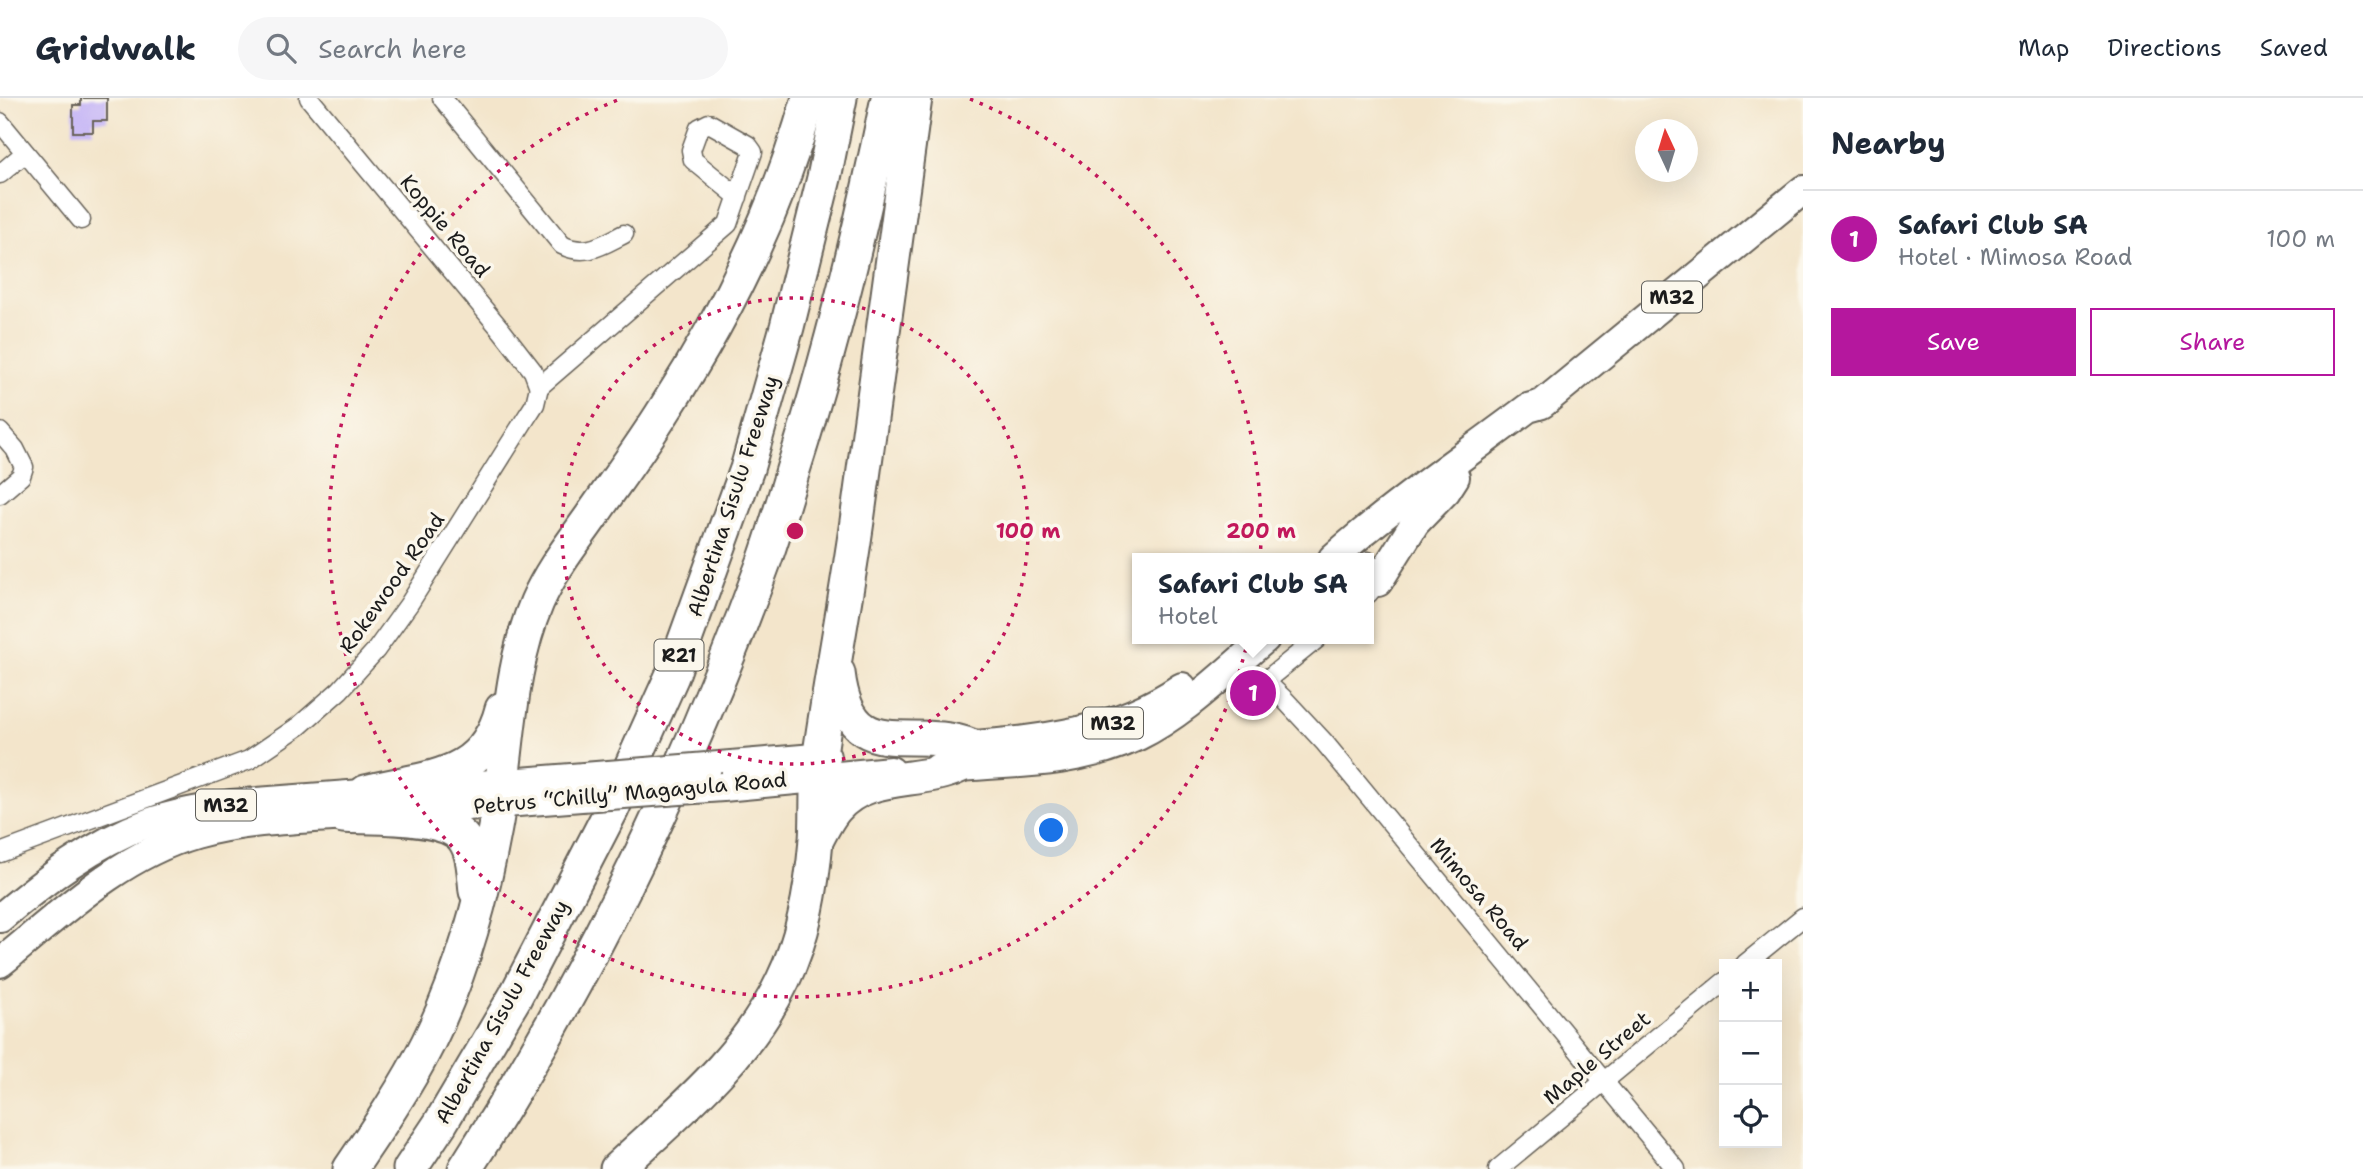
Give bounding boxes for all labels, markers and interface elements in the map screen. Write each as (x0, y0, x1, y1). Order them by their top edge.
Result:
search box (238, 17, 728, 80)
text: Gridwalk (35, 26, 196, 71)
icon: search (262, 29, 300, 67)
text: Search here (318, 31, 467, 66)
text: Map (2018, 32, 2069, 64)
text: Directions (2107, 32, 2222, 64)
text: Saved (2260, 32, 2328, 64)
north arrow (1635, 119, 1698, 182)
text: Nearby (1831, 123, 1946, 164)
street label: Koppie Road (394, 169, 496, 283)
text: Safari Club SA (1898, 207, 2088, 242)
text: 1 (1849, 224, 1859, 254)
text: 100 m (2266, 224, 2335, 254)
text: Hotel · Mimosa Road (1898, 242, 2132, 272)
road number: M32 (1642, 281, 1702, 312)
button: Save (1831, 308, 2076, 376)
button: Share (2090, 308, 2335, 376)
street label: Albertina Sisulu Freeway (681, 372, 785, 620)
street label: Rokewood Road (333, 507, 451, 659)
text: 100 m (996, 517, 1060, 545)
text: 200 m (1226, 517, 1296, 545)
centre of rings (783, 519, 807, 543)
popup (1132, 553, 1374, 644)
text: Safari Club SA (1158, 566, 1348, 601)
text: Hotel (1158, 601, 1218, 631)
road number: R21 (654, 640, 704, 670)
pin: 1 (1230, 667, 1276, 719)
road number: M32 (1083, 708, 1143, 738)
street label: Petrus “Chilly” Magagula Road (472, 765, 788, 821)
road number: M32 (196, 790, 256, 820)
your location (1034, 813, 1068, 847)
street label: Mimosa Road (1424, 832, 1534, 956)
street label: Albertina Sisulu Freeway (429, 895, 575, 1129)
map controls (1719, 959, 1782, 1148)
button: + (1719, 959, 1782, 1022)
street label: Maple Street (1537, 1005, 1657, 1111)
button: − (1719, 1022, 1782, 1085)
button: locate (1719, 1085, 1782, 1148)

